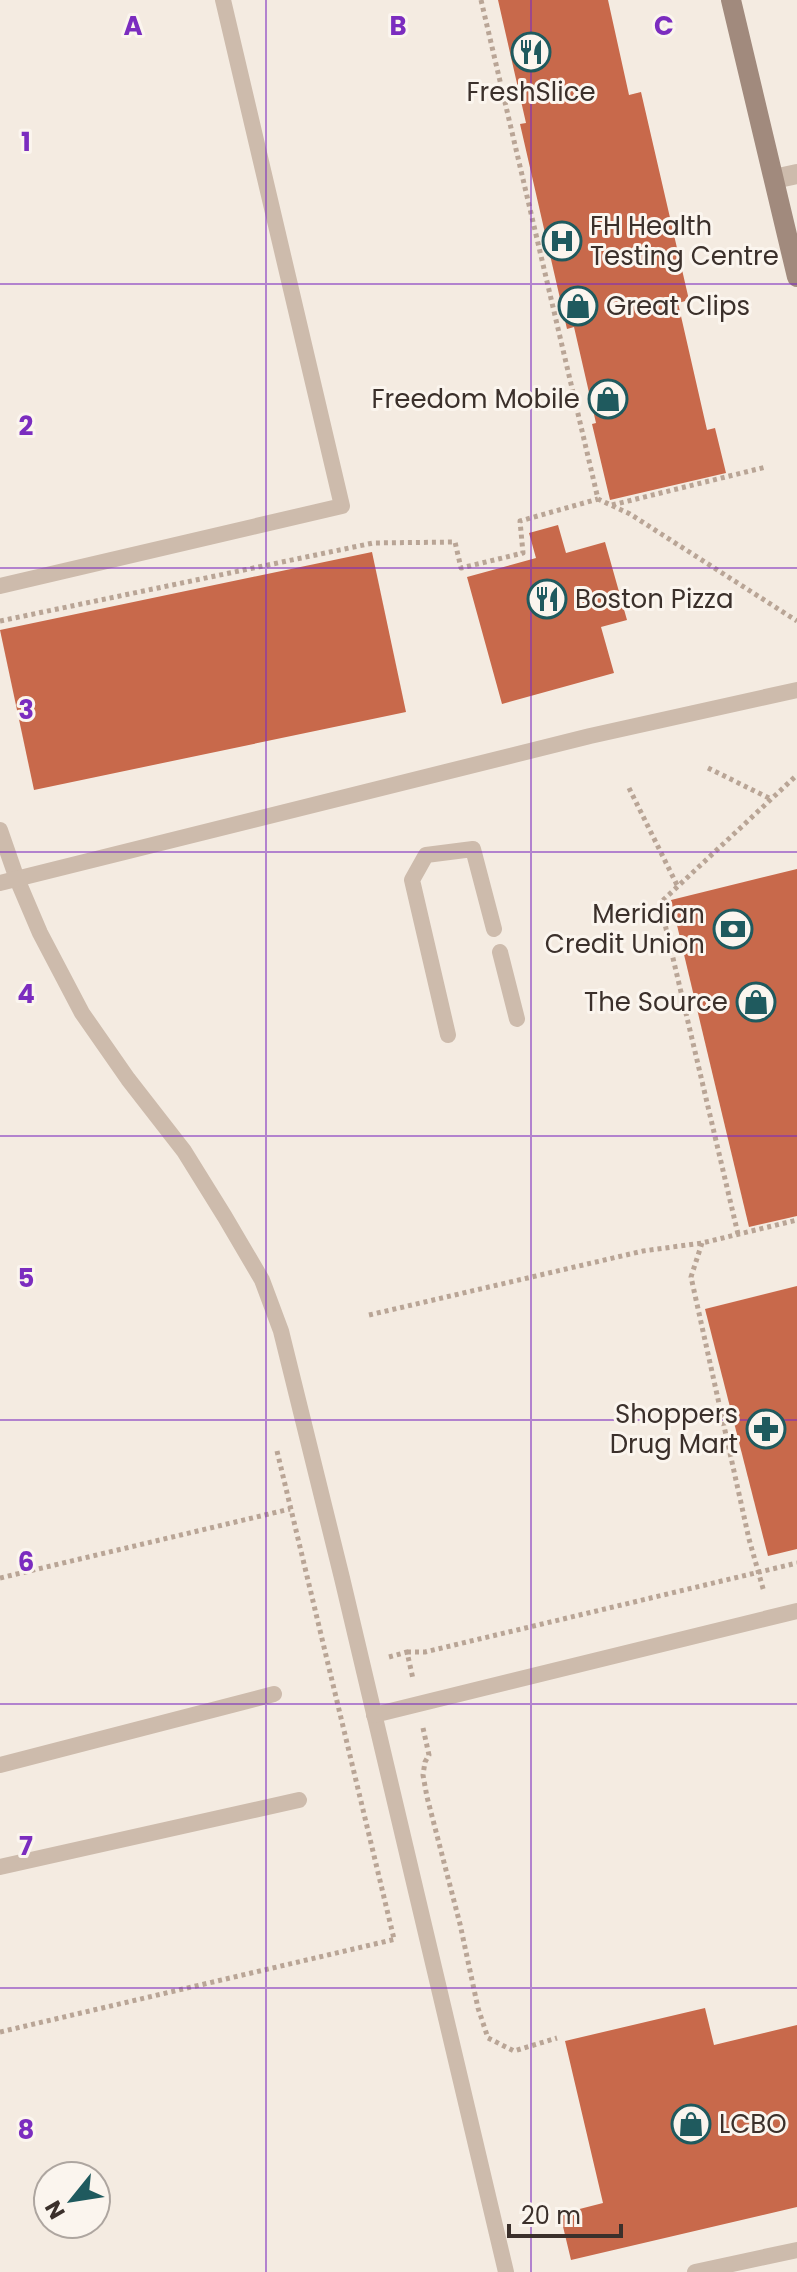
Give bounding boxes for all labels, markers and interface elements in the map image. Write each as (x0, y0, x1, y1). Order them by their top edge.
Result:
text: A (123, 8, 143, 44)
text: B (389, 8, 407, 44)
text: C (654, 8, 674, 44)
restaurant icon: FreshSlice (510, 31, 552, 73)
place label: FreshSlice (466, 74, 596, 110)
text: 1 (21, 124, 31, 160)
place label: FH Health Testing Centre (590, 208, 779, 274)
hospital icon: FH Health Testing Centre (541, 220, 583, 262)
shop icon: Great Clips (557, 285, 599, 327)
place label: Great Clips (606, 288, 750, 324)
shop icon: Freedom Mobile (587, 378, 629, 420)
place label: Freedom Mobile (372, 381, 580, 417)
text: 2 (19, 408, 34, 444)
restaurant icon: Boston Pizza (526, 578, 568, 620)
place label: Boston Pizza (575, 581, 734, 617)
text: 3 (18, 692, 34, 728)
place label: Meridian Credit Union (545, 896, 705, 962)
bank icon: Meridian Credit Union (712, 908, 754, 950)
text: 4 (17, 976, 35, 1012)
shop icon: The Source (735, 981, 777, 1023)
place label: The Source (584, 984, 728, 1020)
text: 5 (18, 1260, 34, 1296)
place label: Shoppers Drug Mart (610, 1396, 738, 1462)
pharmacy icon: Shoppers Drug Mart (745, 1408, 787, 1450)
text: 6 (18, 1544, 34, 1580)
text: 7 (19, 1828, 33, 1864)
shop icon: LCBO (670, 2103, 712, 2145)
place label: LCBO (719, 2106, 787, 2142)
text: 8 (18, 2112, 34, 2148)
north arrow (32, 2160, 112, 2240)
scale bar (509, 2188, 621, 2238)
text: N (38, 2195, 73, 2225)
text: 20 m (521, 2199, 581, 2232)

